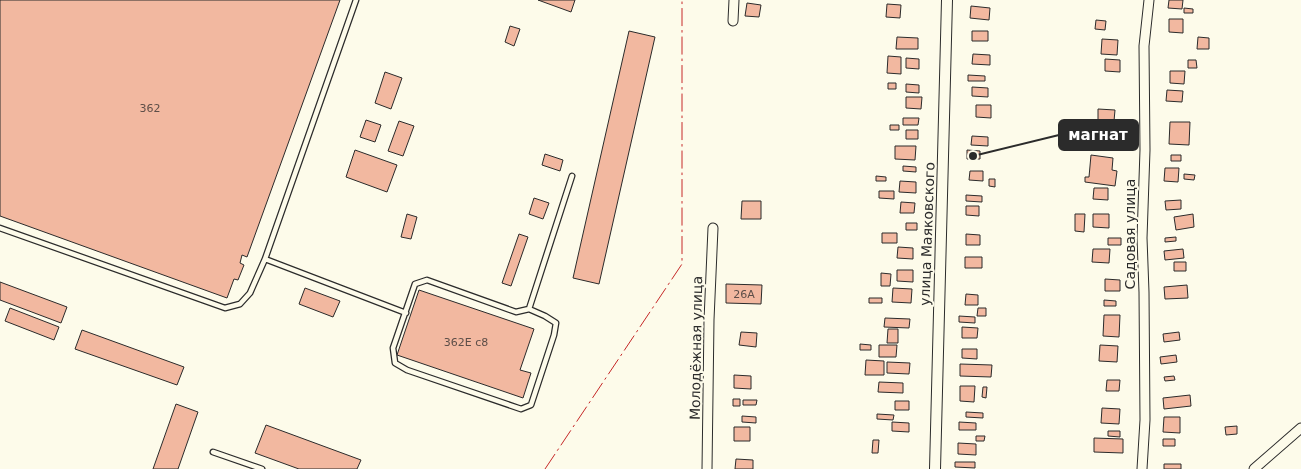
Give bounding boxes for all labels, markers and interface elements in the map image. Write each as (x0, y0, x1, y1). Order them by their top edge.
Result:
house number: 362 (140, 102, 161, 115)
callout: магнат (1059, 120, 1138, 150)
text: магнат (1068, 126, 1128, 144)
street label: улица Маяковского (916, 162, 938, 306)
street label: Садовая улица (1122, 179, 1138, 289)
street label: Молодёжная улица (687, 276, 705, 420)
house number: 26А (733, 288, 755, 301)
house number: 362Е с8 (444, 336, 488, 349)

